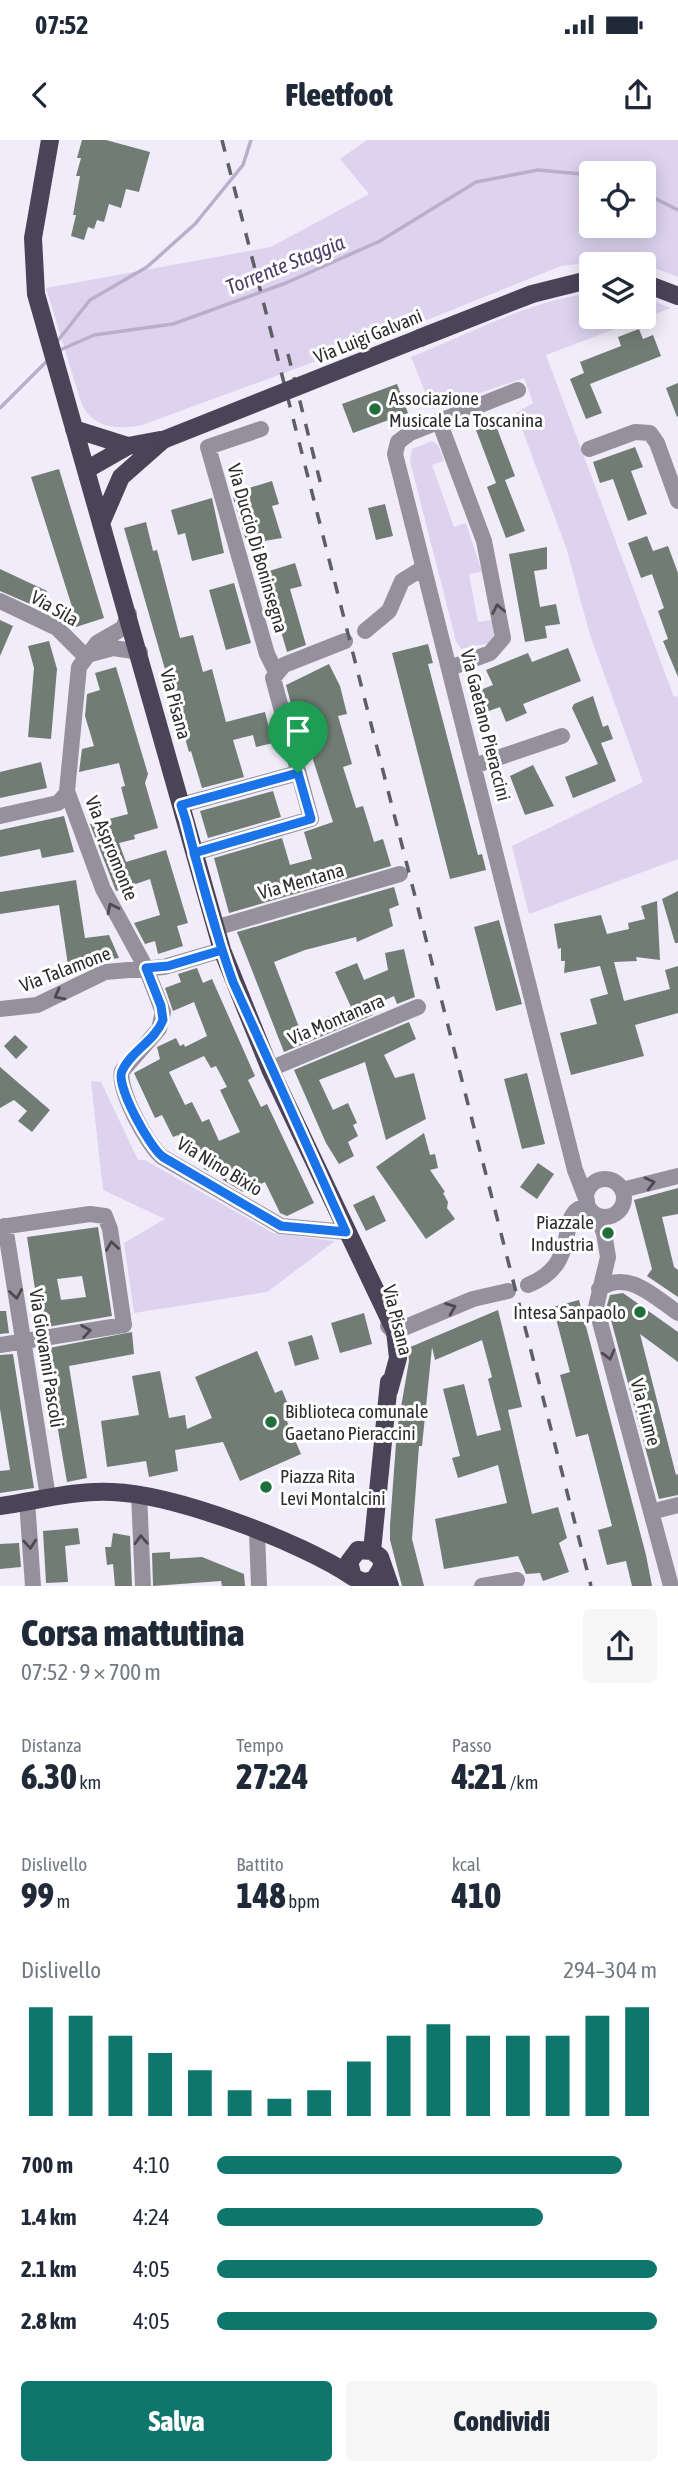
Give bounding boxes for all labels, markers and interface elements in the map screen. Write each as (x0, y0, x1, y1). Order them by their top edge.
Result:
text: 07:52 (35, 10, 89, 40)
icon: back (21, 76, 59, 114)
text: Fleetfoot (285, 76, 393, 113)
icon: share (619, 76, 657, 114)
map controls (579, 161, 656, 329)
button: locate (579, 161, 656, 238)
water label: Torrente Staggia (222, 229, 348, 299)
button: layers (579, 252, 656, 329)
street label: Via Luigi Galvani (311, 304, 425, 368)
place label: Associazione Musicale La Toscanina (389, 387, 543, 431)
marker: Associazione Musicale La Toscanina (367, 401, 383, 417)
street label: Via Duccio Di Boninsegna (223, 461, 293, 635)
street label: Via Sila (27, 586, 83, 630)
one-way arrow (491, 603, 506, 615)
street label: Via Gaetano Pieraccini (456, 647, 516, 803)
street label: Via Pisana (156, 666, 196, 742)
pin (268, 701, 328, 773)
icon: arrive (279, 712, 317, 750)
street label: Via Aspromonte (81, 793, 143, 903)
street label: Via Mentana (256, 858, 346, 904)
one-way arrow (107, 903, 121, 915)
street label: Via Talamone (17, 942, 113, 996)
one-way arrow (53, 986, 66, 1000)
street label: Via Montanara (285, 989, 387, 1049)
street label: Via Nino Bixio (173, 1132, 267, 1200)
one-way arrow (644, 1177, 656, 1191)
place label: Piazzale Industria (531, 1211, 594, 1255)
marker: Piazzale Industria (600, 1225, 616, 1241)
one-way arrow (105, 1240, 120, 1252)
street label: Via Pisana (379, 1282, 417, 1358)
street label: Via Giovanni Pascoli (25, 1287, 69, 1429)
one-way arrow (8, 1288, 23, 1300)
place label: Intesa Sanpaolo (513, 1301, 626, 1323)
one-way arrow (444, 1303, 456, 1317)
marker: Intesa Sanpaolo (632, 1304, 648, 1320)
one-way arrow (80, 1324, 92, 1339)
one-way arrow (601, 1349, 615, 1361)
street label: Via Fiume (626, 1376, 666, 1448)
place label: Biblioteca comunale Gaetano Pieraccini (285, 1400, 428, 1444)
marker: Biblioteca comunale Gaetano Pieraccini (263, 1414, 279, 1430)
place label: Piazza Rita Levi Montalcini (280, 1465, 386, 1509)
marker: Piazza Rita Levi Montalcini (258, 1479, 274, 1495)
one-way arrow (134, 1534, 149, 1545)
one-way arrow (22, 1538, 37, 1549)
button: share (583, 1609, 657, 1683)
text: Corsa mattutina (21, 1611, 245, 1654)
text: 07:52 · 9 × 700 m (21, 1659, 161, 1685)
text: Distanza (21, 1734, 82, 1756)
text: Tempo (236, 1734, 284, 1756)
text: Passo (452, 1734, 492, 1756)
text: 6.30 (21, 1756, 77, 1796)
text: 27:24 (236, 1756, 308, 1796)
text: 4:21 (452, 1756, 507, 1796)
text: km (77, 1771, 101, 1793)
text: /km (507, 1771, 538, 1793)
text: Dislivello (21, 1853, 87, 1875)
text: Battito (236, 1853, 284, 1875)
text: kcal (452, 1853, 481, 1875)
text: 99 (21, 1875, 54, 1915)
text: 148 (236, 1875, 286, 1915)
text: 410 (452, 1875, 501, 1915)
text: m (54, 1890, 70, 1912)
text: bpm (286, 1890, 320, 1912)
text: Dislivello (21, 1957, 101, 1983)
text: 294–304 m (563, 1957, 657, 1983)
text: 700 m (21, 2152, 73, 2178)
text: 4:10 (133, 2152, 170, 2178)
text: 1.4 km (21, 2204, 77, 2230)
text: 4:24 (133, 2204, 170, 2230)
text: 2.1 km (21, 2256, 77, 2282)
text: 4:05 (133, 2256, 170, 2282)
text: 2.8 km (21, 2308, 77, 2334)
text: 4:05 (133, 2308, 170, 2334)
button: Salva (21, 2381, 332, 2461)
button: Condividi (346, 2381, 657, 2461)

